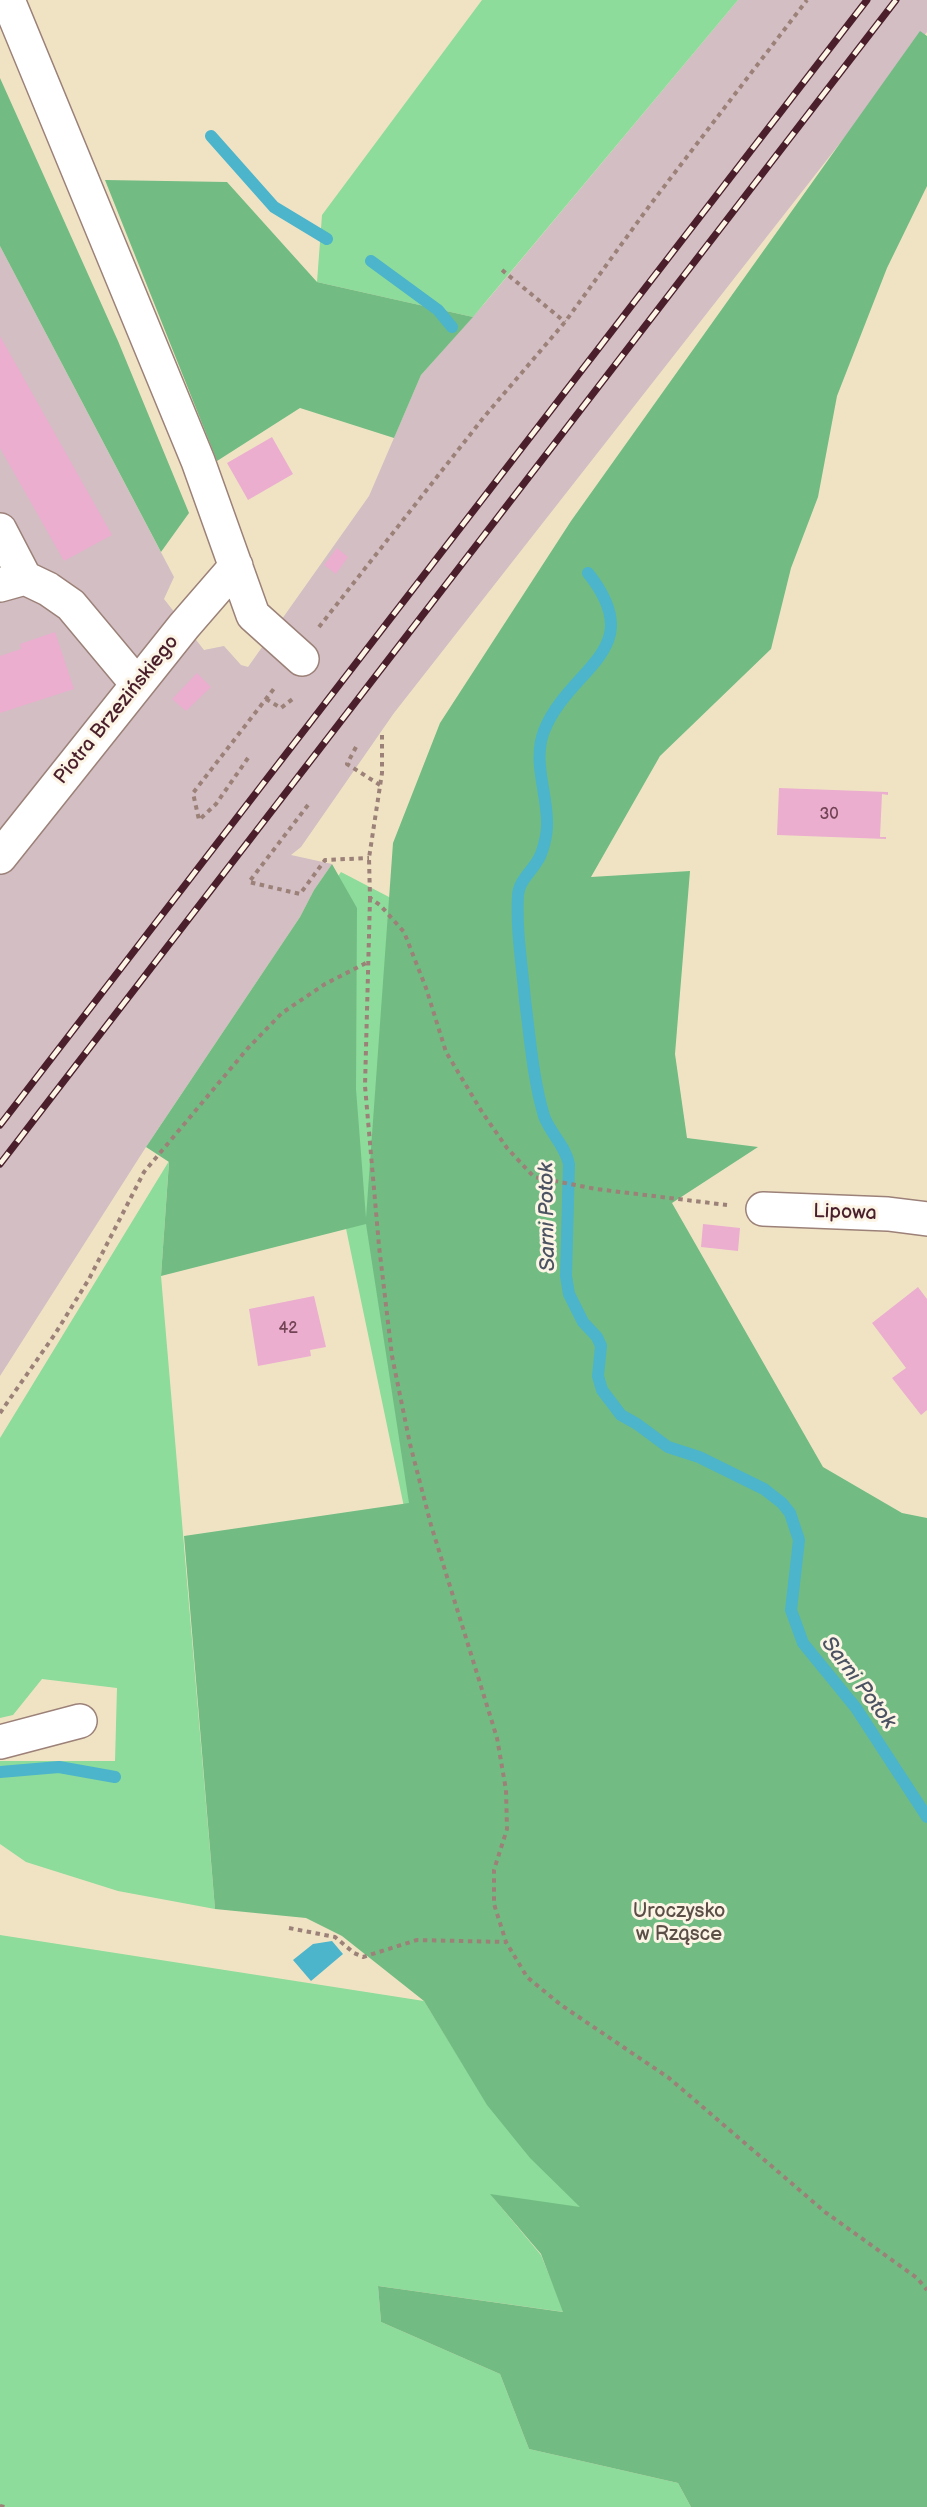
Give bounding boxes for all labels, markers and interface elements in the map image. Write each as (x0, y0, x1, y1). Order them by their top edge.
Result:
street label: Piotra Brzezińskiego (50, 631, 184, 789)
house number: 30 (819, 805, 839, 825)
water label: Sarni Potok (534, 1162, 562, 1272)
street label: Lipowa (813, 1200, 877, 1226)
house number: 42 (278, 1319, 298, 1339)
water label: Sarni Potok (815, 1632, 901, 1734)
park label: Uroczysko w Rząsce (633, 1900, 725, 1947)

